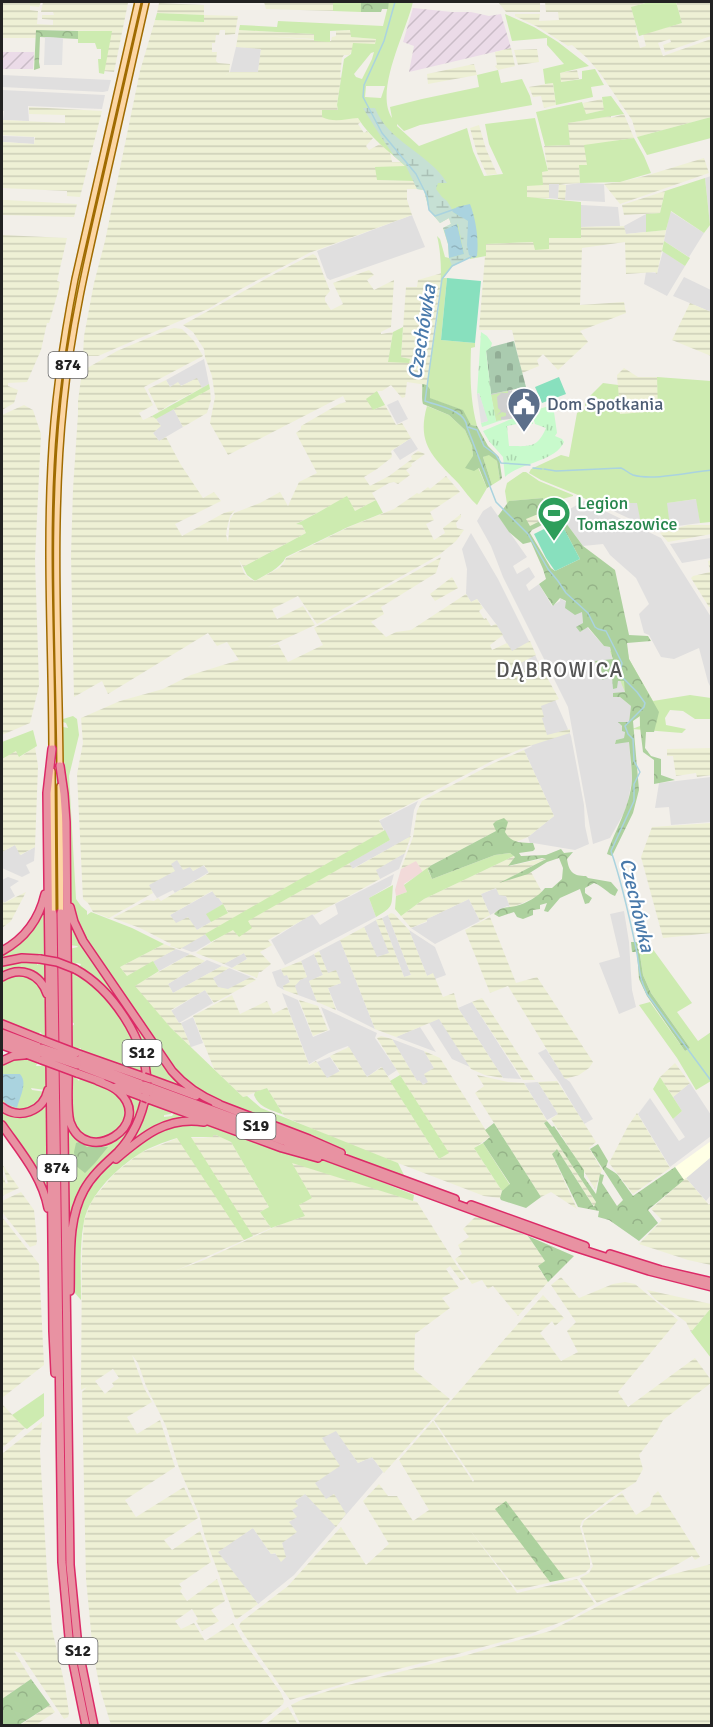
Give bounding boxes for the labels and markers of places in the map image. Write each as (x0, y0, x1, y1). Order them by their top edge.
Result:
public building icon: Dom Spotkania (506, 386, 542, 433)
place label: Dom Spotkania (547, 393, 663, 415)
place label: Legion Tomaszowice (577, 492, 678, 535)
sports icon: Legion Tomaszowice (536, 495, 572, 542)

